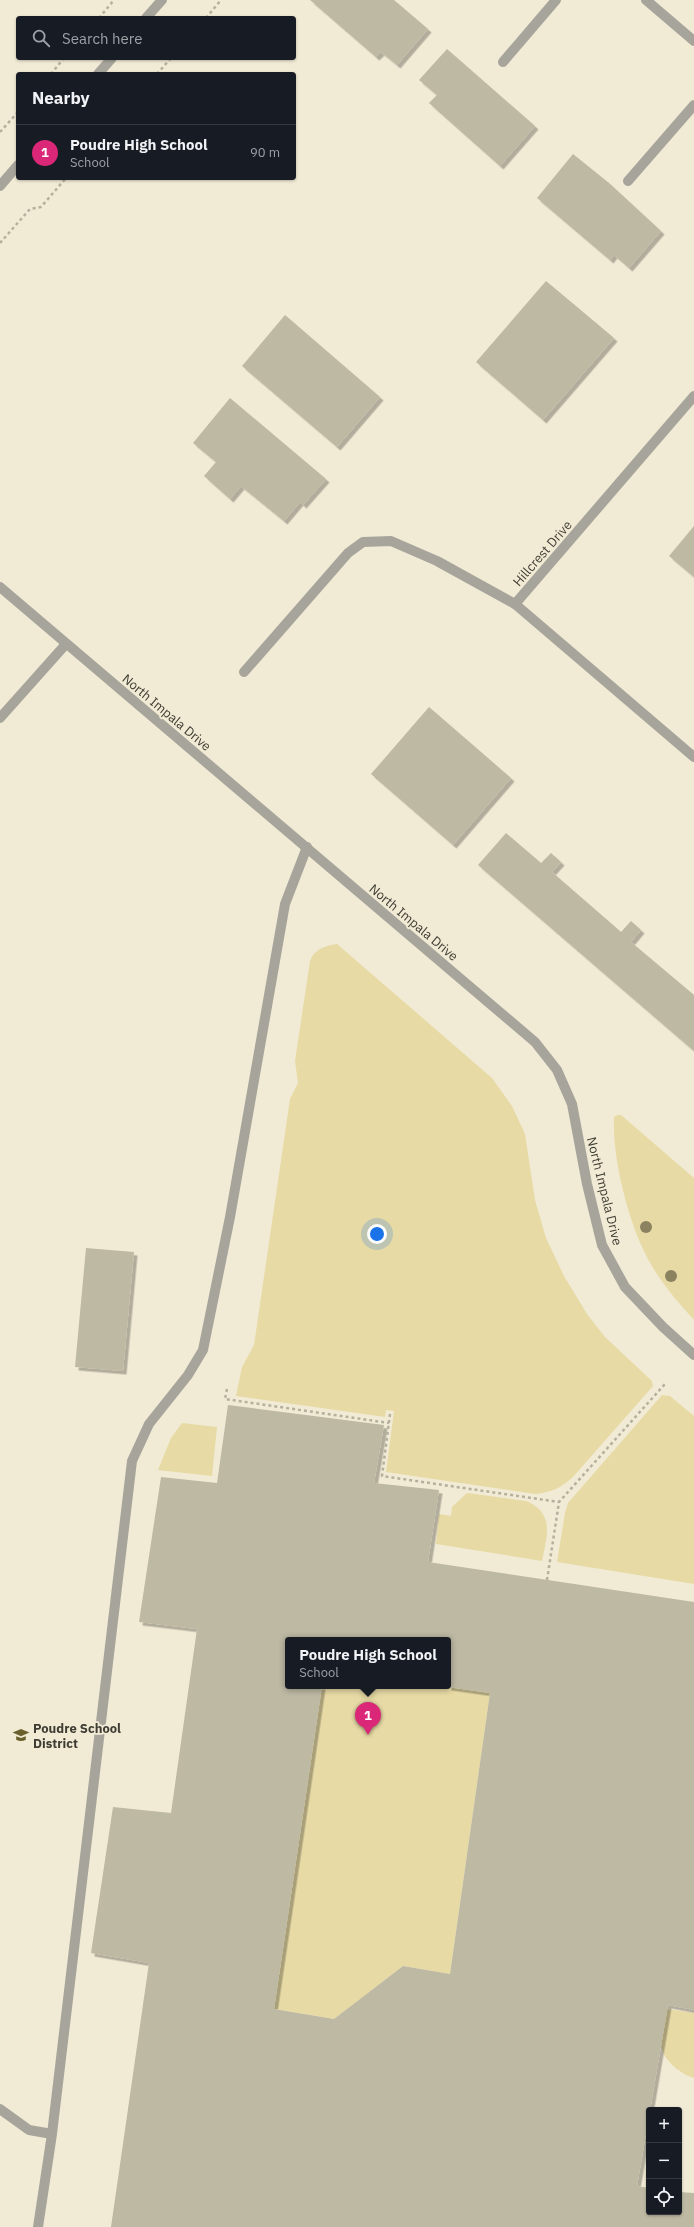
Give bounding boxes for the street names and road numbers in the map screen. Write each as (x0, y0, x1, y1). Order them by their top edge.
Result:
street label: Hillcrest Drive (509, 517, 576, 590)
street label: North Impala Drive (119, 670, 215, 755)
street label: North Impala Drive (366, 880, 462, 965)
street label: North Impala Drive (583, 1135, 626, 1247)

